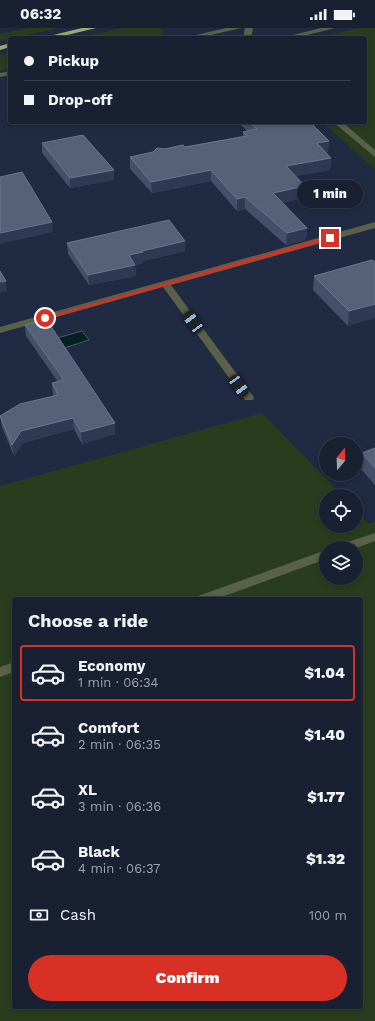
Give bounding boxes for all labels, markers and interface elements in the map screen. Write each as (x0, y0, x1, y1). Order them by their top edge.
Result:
text: 06:32 (20, 5, 61, 23)
text: Pickup (48, 52, 99, 70)
text: Drop-off (48, 91, 113, 109)
callout: 1 min (297, 180, 363, 208)
text: 1 min (313, 186, 347, 201)
route end (321, 229, 339, 247)
route start (36, 309, 54, 327)
car (181, 309, 205, 335)
car (227, 373, 251, 399)
north arrow (319, 437, 363, 481)
map controls (319, 437, 363, 585)
button: locate (319, 489, 363, 533)
button: layers (319, 541, 363, 585)
text: Choose a ride (28, 610, 148, 631)
icon: car (30, 655, 66, 691)
text: Economy (78, 657, 145, 675)
text: $1.04 (305, 664, 345, 682)
text: 1 min · 06:34 (78, 675, 159, 690)
icon: car (30, 717, 66, 753)
text: Comfort (78, 719, 139, 737)
text: $1.40 (304, 726, 345, 744)
text: 2 min · 06:35 (78, 737, 161, 752)
icon: car (30, 779, 66, 815)
text: XL (78, 781, 97, 799)
text: $1.77 (307, 788, 345, 806)
text: 3 min · 06:36 (78, 799, 161, 814)
icon: car (30, 841, 66, 877)
text: Black (78, 843, 120, 861)
text: $1.32 (306, 850, 345, 868)
text: 4 min · 06:37 (78, 861, 160, 876)
icon: cash (28, 904, 50, 926)
text: Cash (60, 906, 96, 924)
text: 100 m (309, 908, 347, 923)
button: Confirm (28, 955, 347, 1001)

